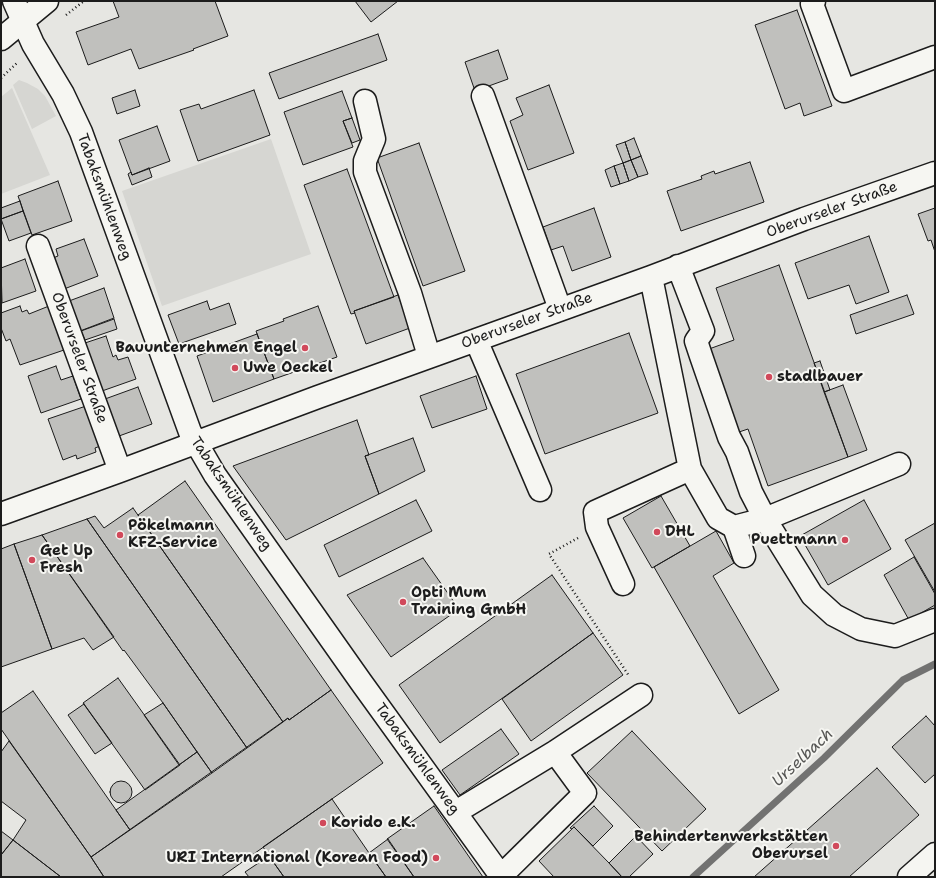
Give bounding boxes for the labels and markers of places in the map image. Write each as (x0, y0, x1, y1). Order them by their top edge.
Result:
place label: Bauunternehmen Engel (116, 339, 297, 357)
marker: Bauunternehmen Engel (300, 343, 310, 353)
place label: Uwe Oeckel (243, 359, 333, 377)
marker: Uwe Oeckel (230, 363, 240, 373)
place label: stadlbauer (777, 368, 863, 386)
marker: stadlbauer (764, 372, 774, 382)
place label: Pökelmann KFZ-Service (128, 517, 218, 552)
place label: DHL (665, 523, 694, 541)
marker: DHL (652, 527, 662, 537)
marker: Pökelmann KFZ-Service (115, 530, 125, 540)
place label: Puettmann (751, 531, 837, 549)
marker: Puettmann (840, 535, 850, 545)
place label: Get Up Fresh (40, 542, 93, 577)
marker: Get Up Fresh (27, 555, 37, 565)
place label: Opti Mum Training GmbH (411, 584, 526, 619)
marker: Opti Mum Training GmbH (398, 597, 408, 607)
place label: Korido e.K. (331, 814, 416, 832)
marker: Korido e.K. (318, 818, 328, 828)
place label: Behindertenwerkstätten Oberursel (634, 828, 828, 863)
marker: Behindertenwerkstätten Oberursel (831, 841, 841, 851)
place label: URI International (Korean Food) (166, 849, 428, 867)
marker: URI International (Korean Food) (431, 853, 441, 863)

